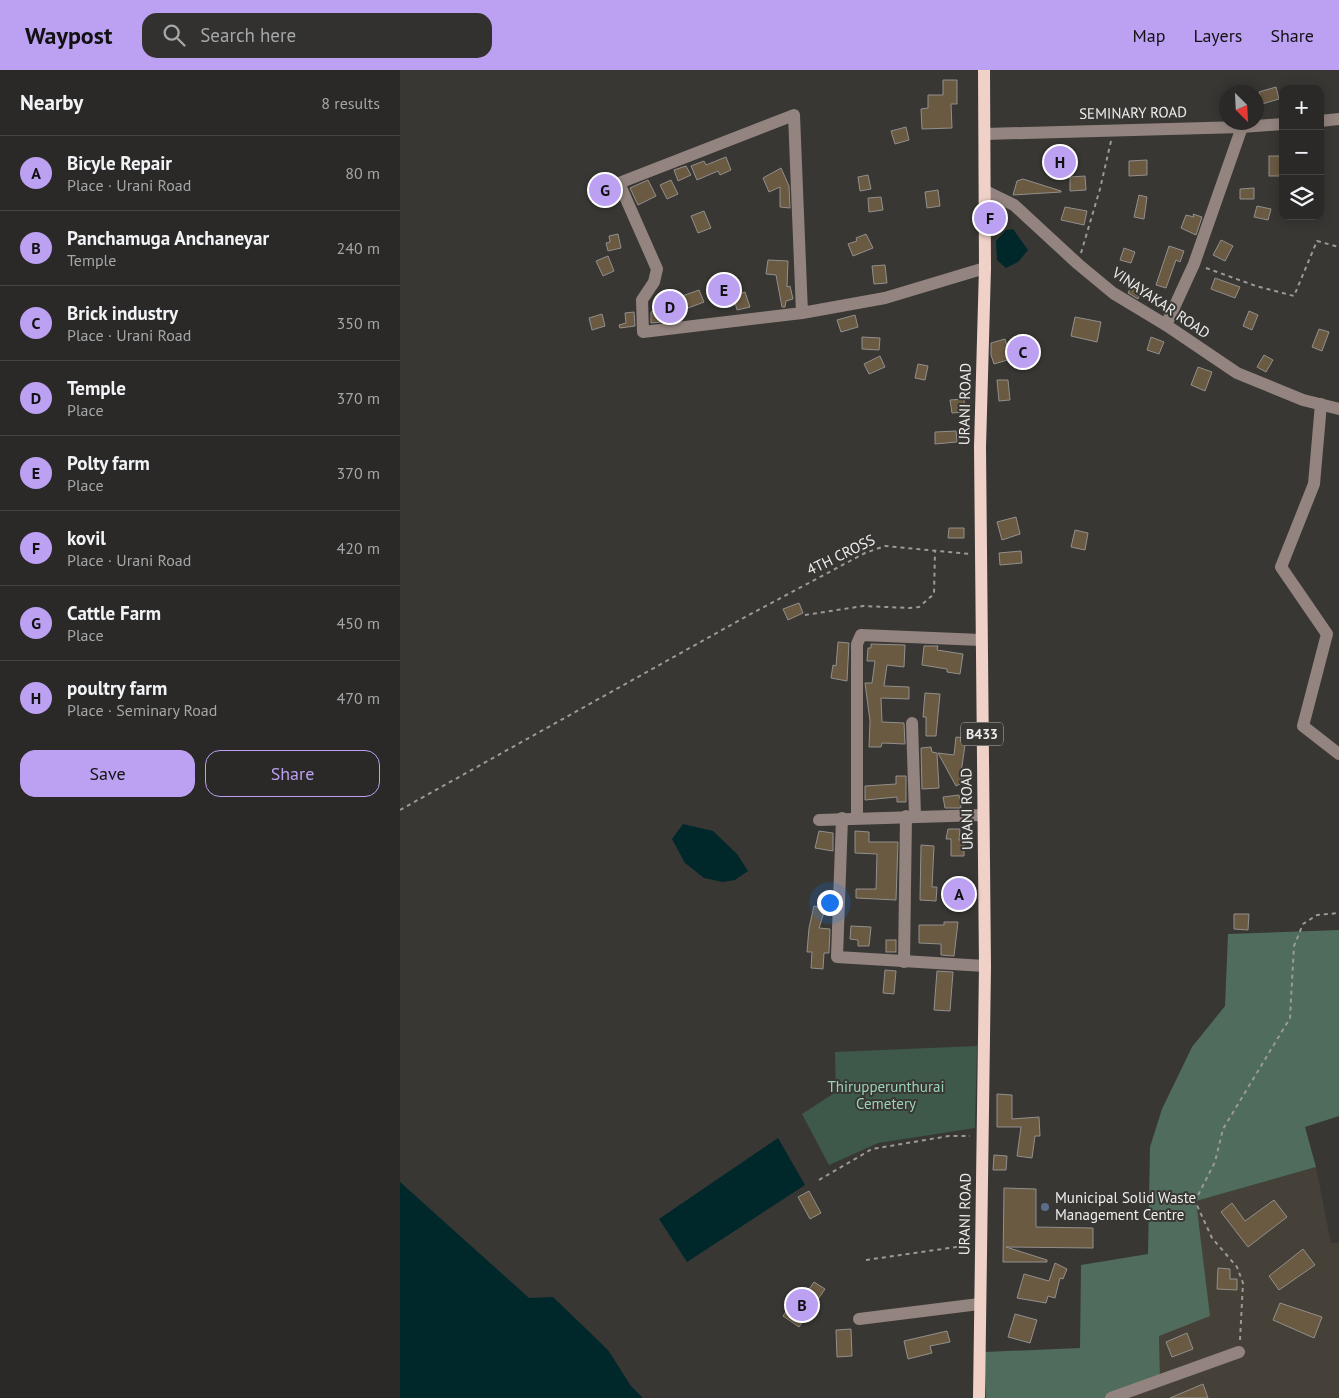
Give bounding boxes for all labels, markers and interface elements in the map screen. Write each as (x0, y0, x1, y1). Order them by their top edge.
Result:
search box (142, 13, 492, 58)
text: Waypost (25, 20, 112, 51)
icon: search (160, 21, 188, 49)
text: Search here (200, 23, 296, 47)
text: Map (1133, 24, 1165, 47)
text: Layers (1193, 24, 1242, 47)
text: Share (1270, 24, 1314, 47)
north arrow (1219, 85, 1264, 130)
map controls (1279, 85, 1324, 220)
button: + (1279, 85, 1324, 130)
text: Nearby (20, 89, 83, 116)
text: 8 results (321, 93, 380, 113)
street label: SEMINARY ROAD (1079, 102, 1187, 123)
button: − (1279, 130, 1324, 175)
pin: H (1044, 143, 1076, 181)
text: Bicyle Repair (67, 151, 172, 175)
text: A (31, 163, 41, 183)
text: 80 m (345, 163, 380, 183)
pin: G (589, 171, 621, 209)
text: Place · Urani Road (67, 175, 191, 195)
button: layers (1279, 175, 1324, 220)
pin: F (974, 199, 1006, 237)
text: Panchamuga Anchaneyar (67, 226, 269, 250)
text: B (31, 238, 41, 258)
text: 240 m (337, 238, 380, 258)
text: Temple (67, 250, 116, 270)
street label: VINAYAKAR ROAD (1108, 262, 1214, 342)
pin: E (708, 271, 740, 309)
pin: D (654, 288, 686, 326)
text: Brick industry (67, 301, 178, 325)
text: C (32, 313, 40, 333)
text: 350 m (337, 313, 380, 333)
text: Place · Urani Road (67, 325, 191, 345)
pin: C (1007, 333, 1039, 371)
street label: URANI ROAD (954, 363, 975, 445)
text: Temple (67, 376, 126, 400)
text: D (31, 388, 41, 408)
text: 370 m (337, 388, 380, 408)
text: Place (67, 400, 104, 420)
text: Polty farm (67, 451, 150, 475)
text: E (32, 463, 40, 483)
text: 370 m (337, 463, 380, 483)
text: Place (67, 475, 104, 495)
text: kovil (67, 526, 106, 550)
street label: 4TH CROSS (804, 530, 878, 579)
text: F (32, 538, 40, 558)
text: 420 m (337, 538, 380, 558)
text: Place · Urani Road (67, 550, 191, 570)
text: Cattle Farm (67, 601, 161, 625)
text: G (31, 613, 41, 633)
text: 450 m (337, 613, 380, 633)
text: Place (67, 625, 104, 645)
text: poultry farm (67, 676, 167, 700)
text: H (31, 688, 41, 708)
text: 470 m (337, 688, 380, 708)
text: Place · Seminary Road (67, 700, 217, 720)
road number: B433 (961, 722, 1003, 746)
button: Save (20, 750, 195, 797)
button: Share (205, 750, 380, 797)
street label: URANI ROAD (956, 768, 977, 850)
pin: A (943, 875, 975, 913)
your location (817, 890, 843, 916)
park label: Thirupperunthurai Cemetery (828, 1077, 944, 1113)
street label: URANI ROAD (954, 1173, 975, 1255)
place label: Municipal Solid Waste Management Centre (1055, 1188, 1196, 1224)
marker: Municipal Solid Waste Management Centre (1039, 1201, 1051, 1213)
pin: B (786, 1286, 818, 1324)

